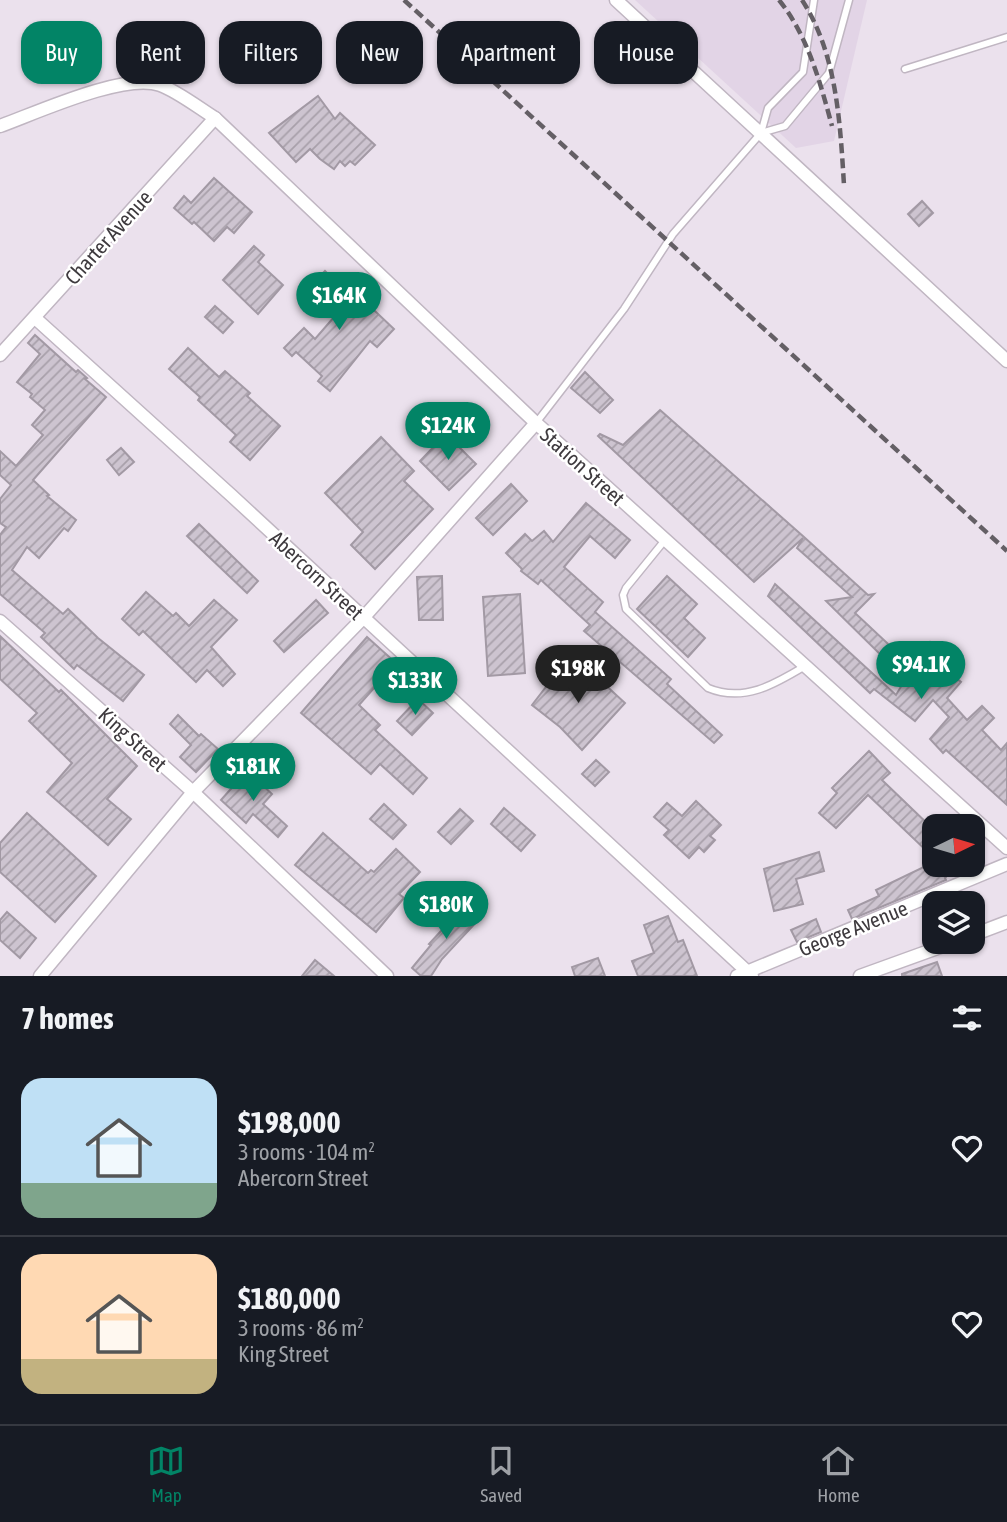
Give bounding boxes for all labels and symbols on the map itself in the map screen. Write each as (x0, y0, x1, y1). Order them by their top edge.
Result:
street label: Charter Avenue (60, 185, 156, 289)
pin: $164K (290, 272, 388, 332)
pin: $124K (399, 402, 497, 462)
street label: Station Street (536, 422, 630, 510)
street label: Abercorn Street (265, 526, 369, 624)
pin: $94.1K (864, 642, 978, 701)
pin: $198K (529, 646, 627, 705)
pin: $133K (366, 658, 464, 717)
street label: King Street (94, 702, 172, 776)
pin: $181K (204, 744, 302, 803)
north arrow (922, 814, 985, 877)
pin: $180K (397, 881, 495, 941)
street label: George Avenue (795, 895, 911, 961)

